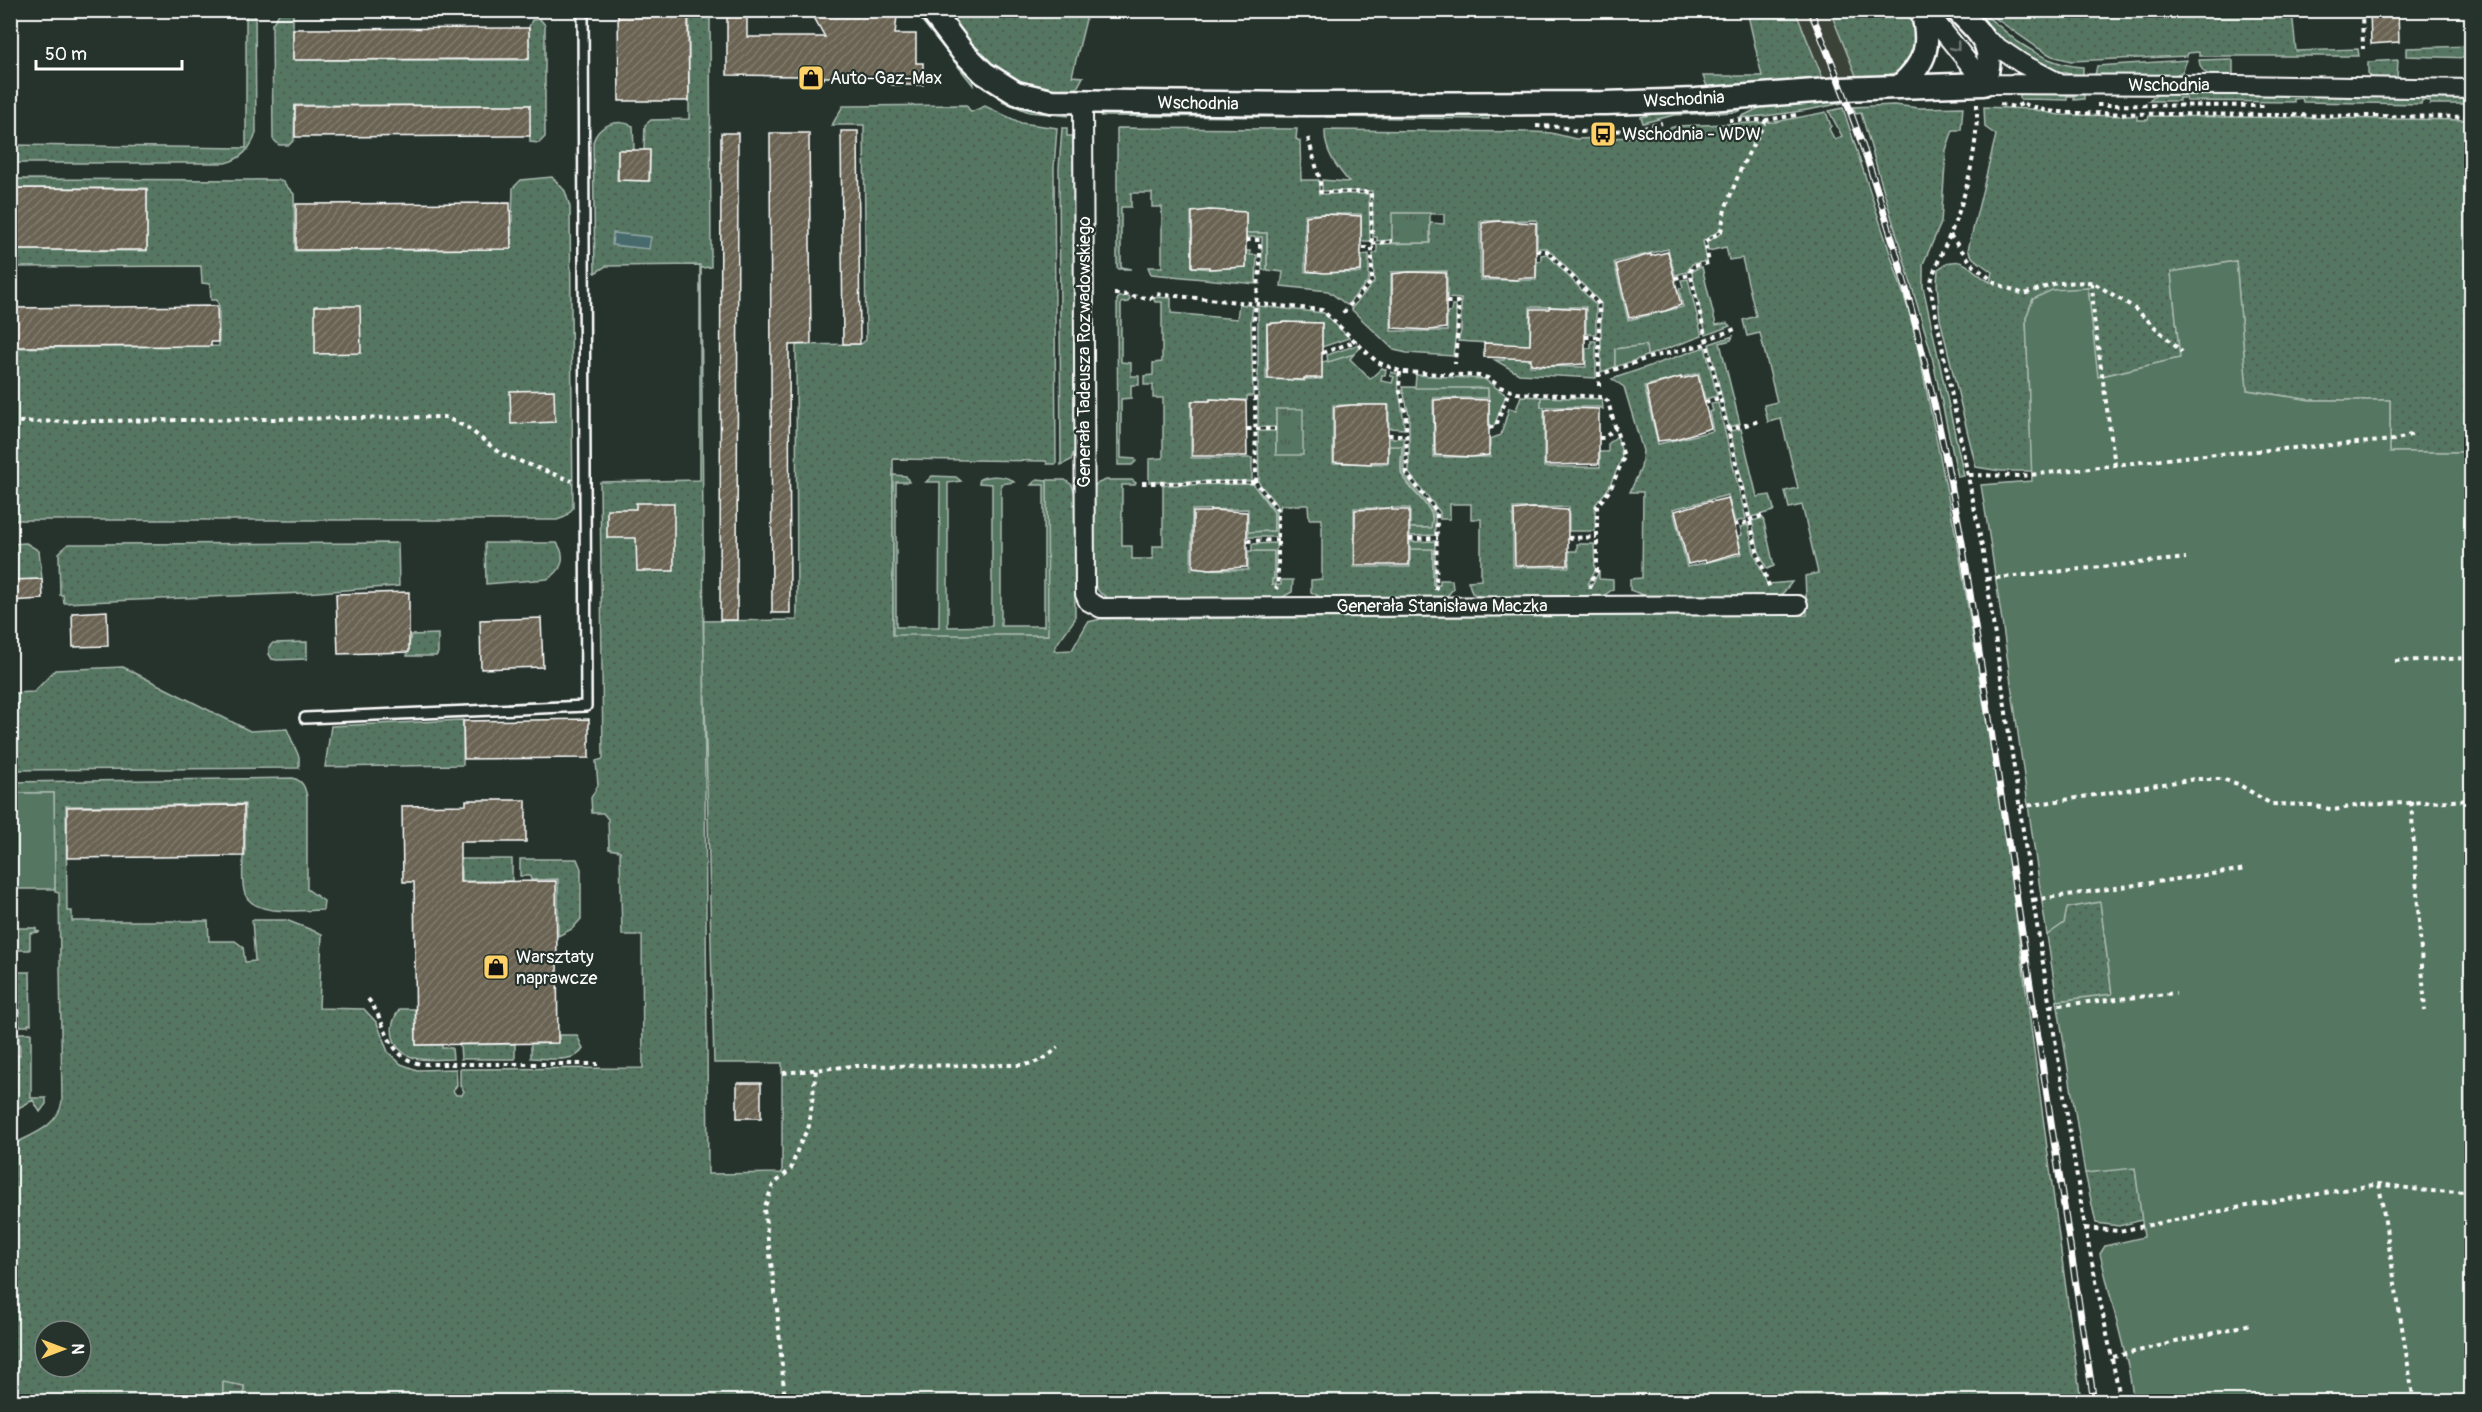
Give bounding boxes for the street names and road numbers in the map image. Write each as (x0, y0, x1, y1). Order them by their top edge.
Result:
street label: Wschodnia (2128, 74, 2210, 97)
street label: Wschodnia (1643, 86, 1725, 113)
street label: Wschodnia (1157, 91, 1239, 116)
street label: Generała Tadeusza Rozwadowskiego (1073, 216, 1096, 488)
street label: Generała Stanisława Maczka (1336, 595, 1548, 618)

